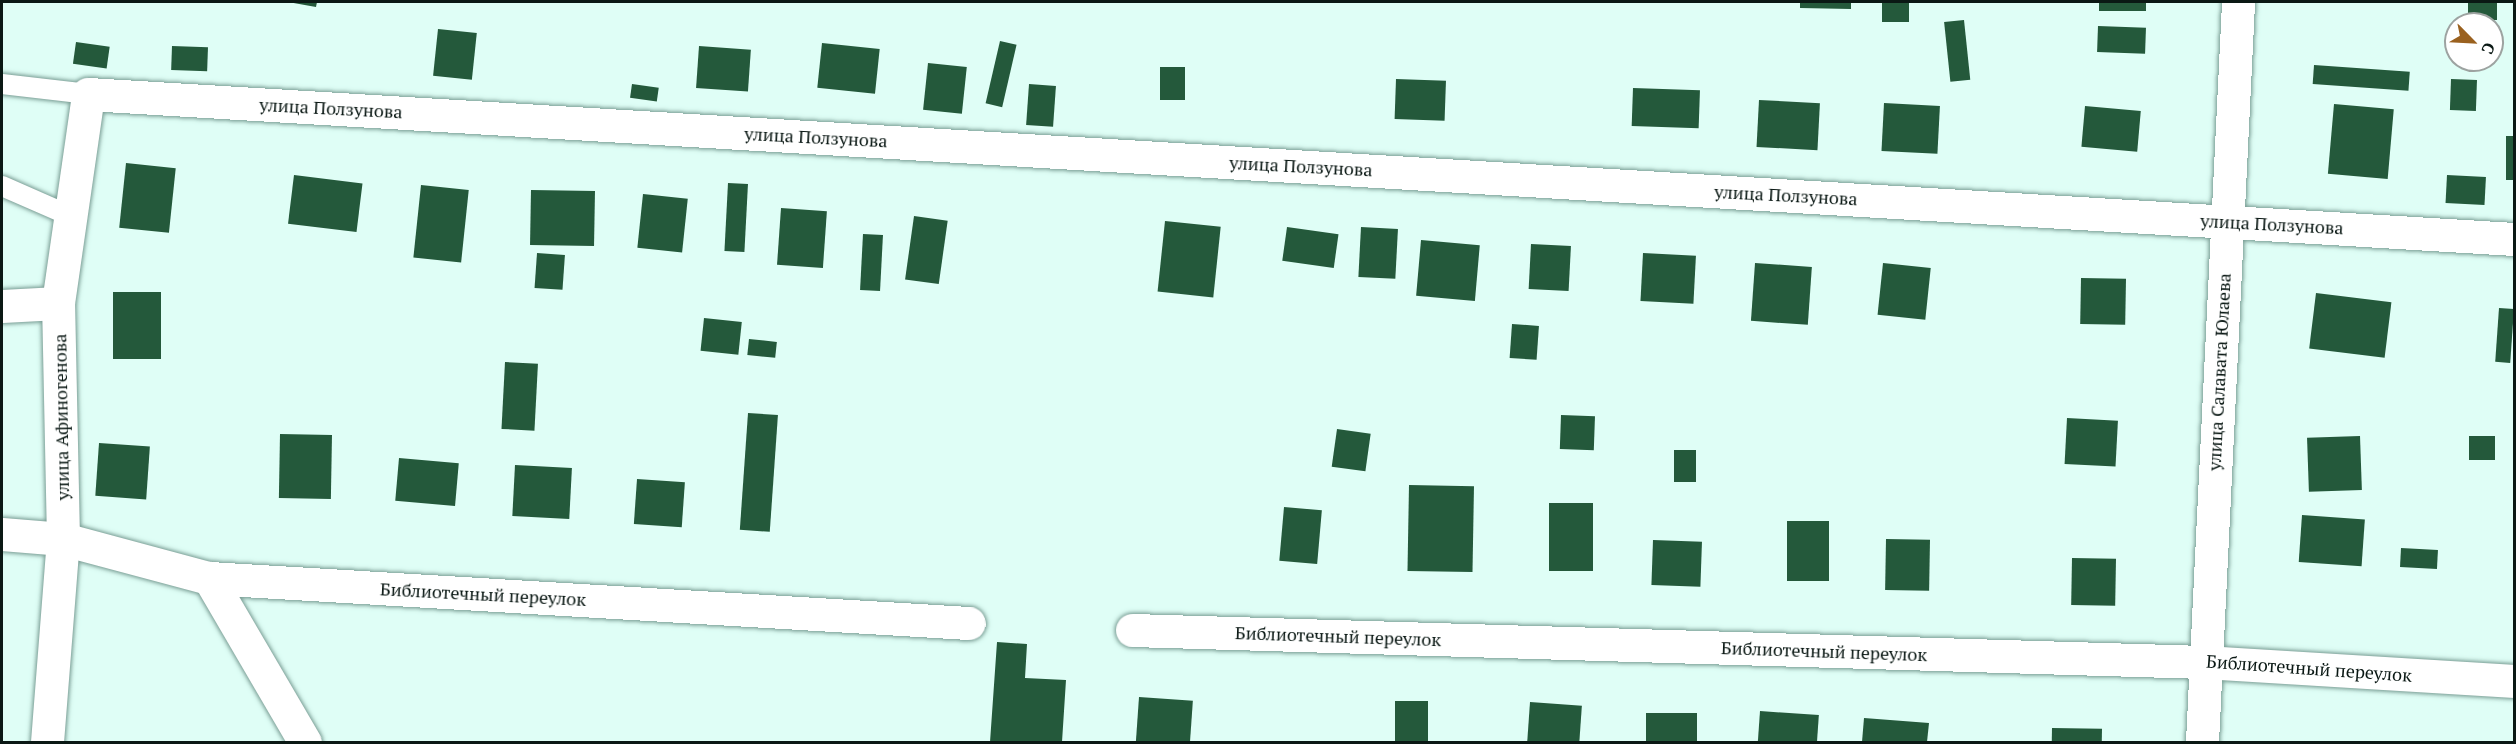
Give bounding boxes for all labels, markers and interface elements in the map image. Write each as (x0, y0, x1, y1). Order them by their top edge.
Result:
north arrow (2444, 12, 2504, 72)
text: С (2476, 39, 2501, 58)
street label: улица Ползунова (259, 93, 403, 123)
street label: улица Ползунова (744, 122, 888, 152)
street label: улица Ползунова (1229, 151, 1373, 181)
street label: улица Ползунова (1714, 180, 1858, 210)
street label: улица Ползунова (2200, 209, 2344, 239)
street label: улица Салавата Юлаева (2203, 273, 2235, 471)
street label: улица Афиногенова (49, 333, 73, 501)
street label: Библиотечный переулок (379, 578, 587, 610)
street label: Библиотечный переулок (1235, 622, 1441, 650)
street label: Библиотечный переулок (1721, 637, 1927, 665)
street label: Библиотечный переулок (2205, 650, 2413, 686)

